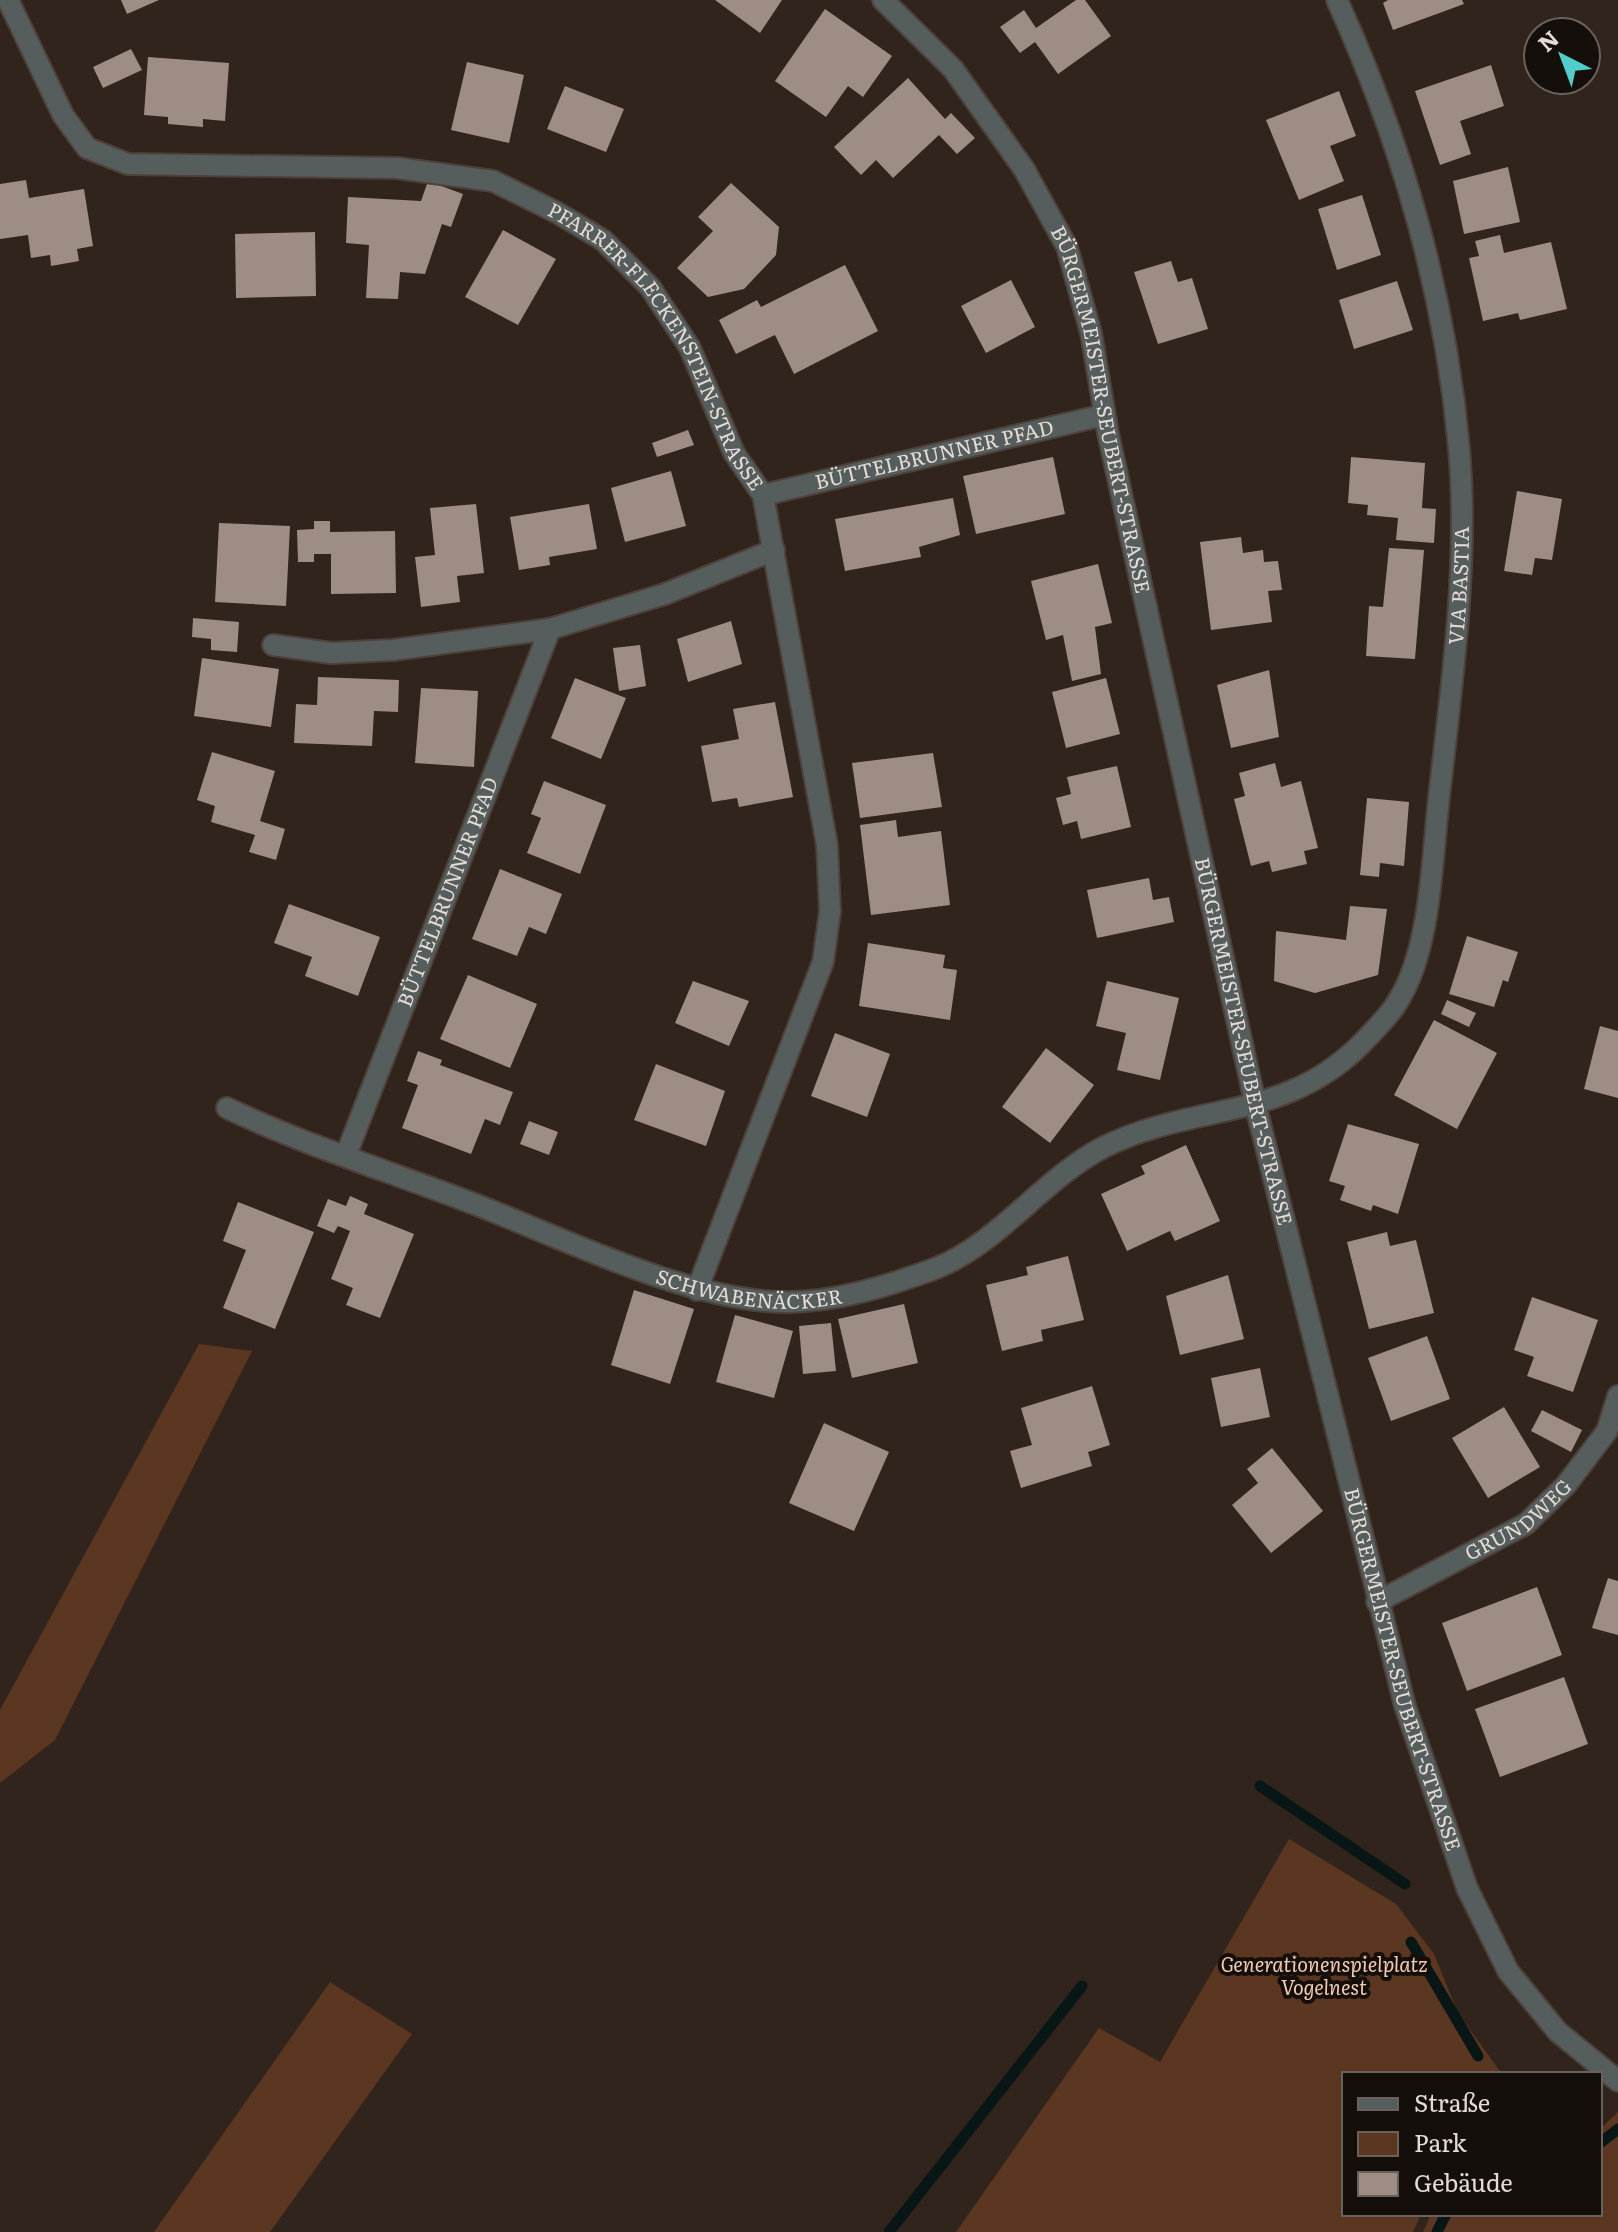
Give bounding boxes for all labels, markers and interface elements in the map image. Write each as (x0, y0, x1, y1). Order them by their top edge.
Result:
north arrow (1522, 16, 1602, 96)
text: N (1530, 22, 1566, 58)
street label: PFARRER-FLECKENSTEIN-STRASSE (543, 193, 772, 496)
street label: BÜRGERMEISTER-SEUBERT-STRASSE (1045, 219, 1160, 596)
street label: BÜTTELBRUNNER PFAD (812, 410, 1056, 495)
street label: VIA BASTIA (1439, 526, 1475, 646)
street label: BÜTTELBRUNNER PFAD (388, 772, 504, 1011)
street label: BÜRGERMEISTER-SEUBERT-STRASSE (1189, 854, 1302, 1228)
street label: SCHWABENÄCKER (653, 1260, 845, 1315)
street label: GRUNDWEG (1459, 1471, 1577, 1567)
street label: BÜRGERMEISTER-SEUBERT-STRASSE (1338, 1484, 1470, 1854)
park label: Generationenspielplatz Vogelnest (1220, 1948, 1428, 2001)
legend (1342, 2072, 1602, 2216)
text: Straße (1414, 2084, 1490, 2119)
text: Park (1414, 2124, 1467, 2159)
text: Gebäude (1414, 2164, 1513, 2199)

